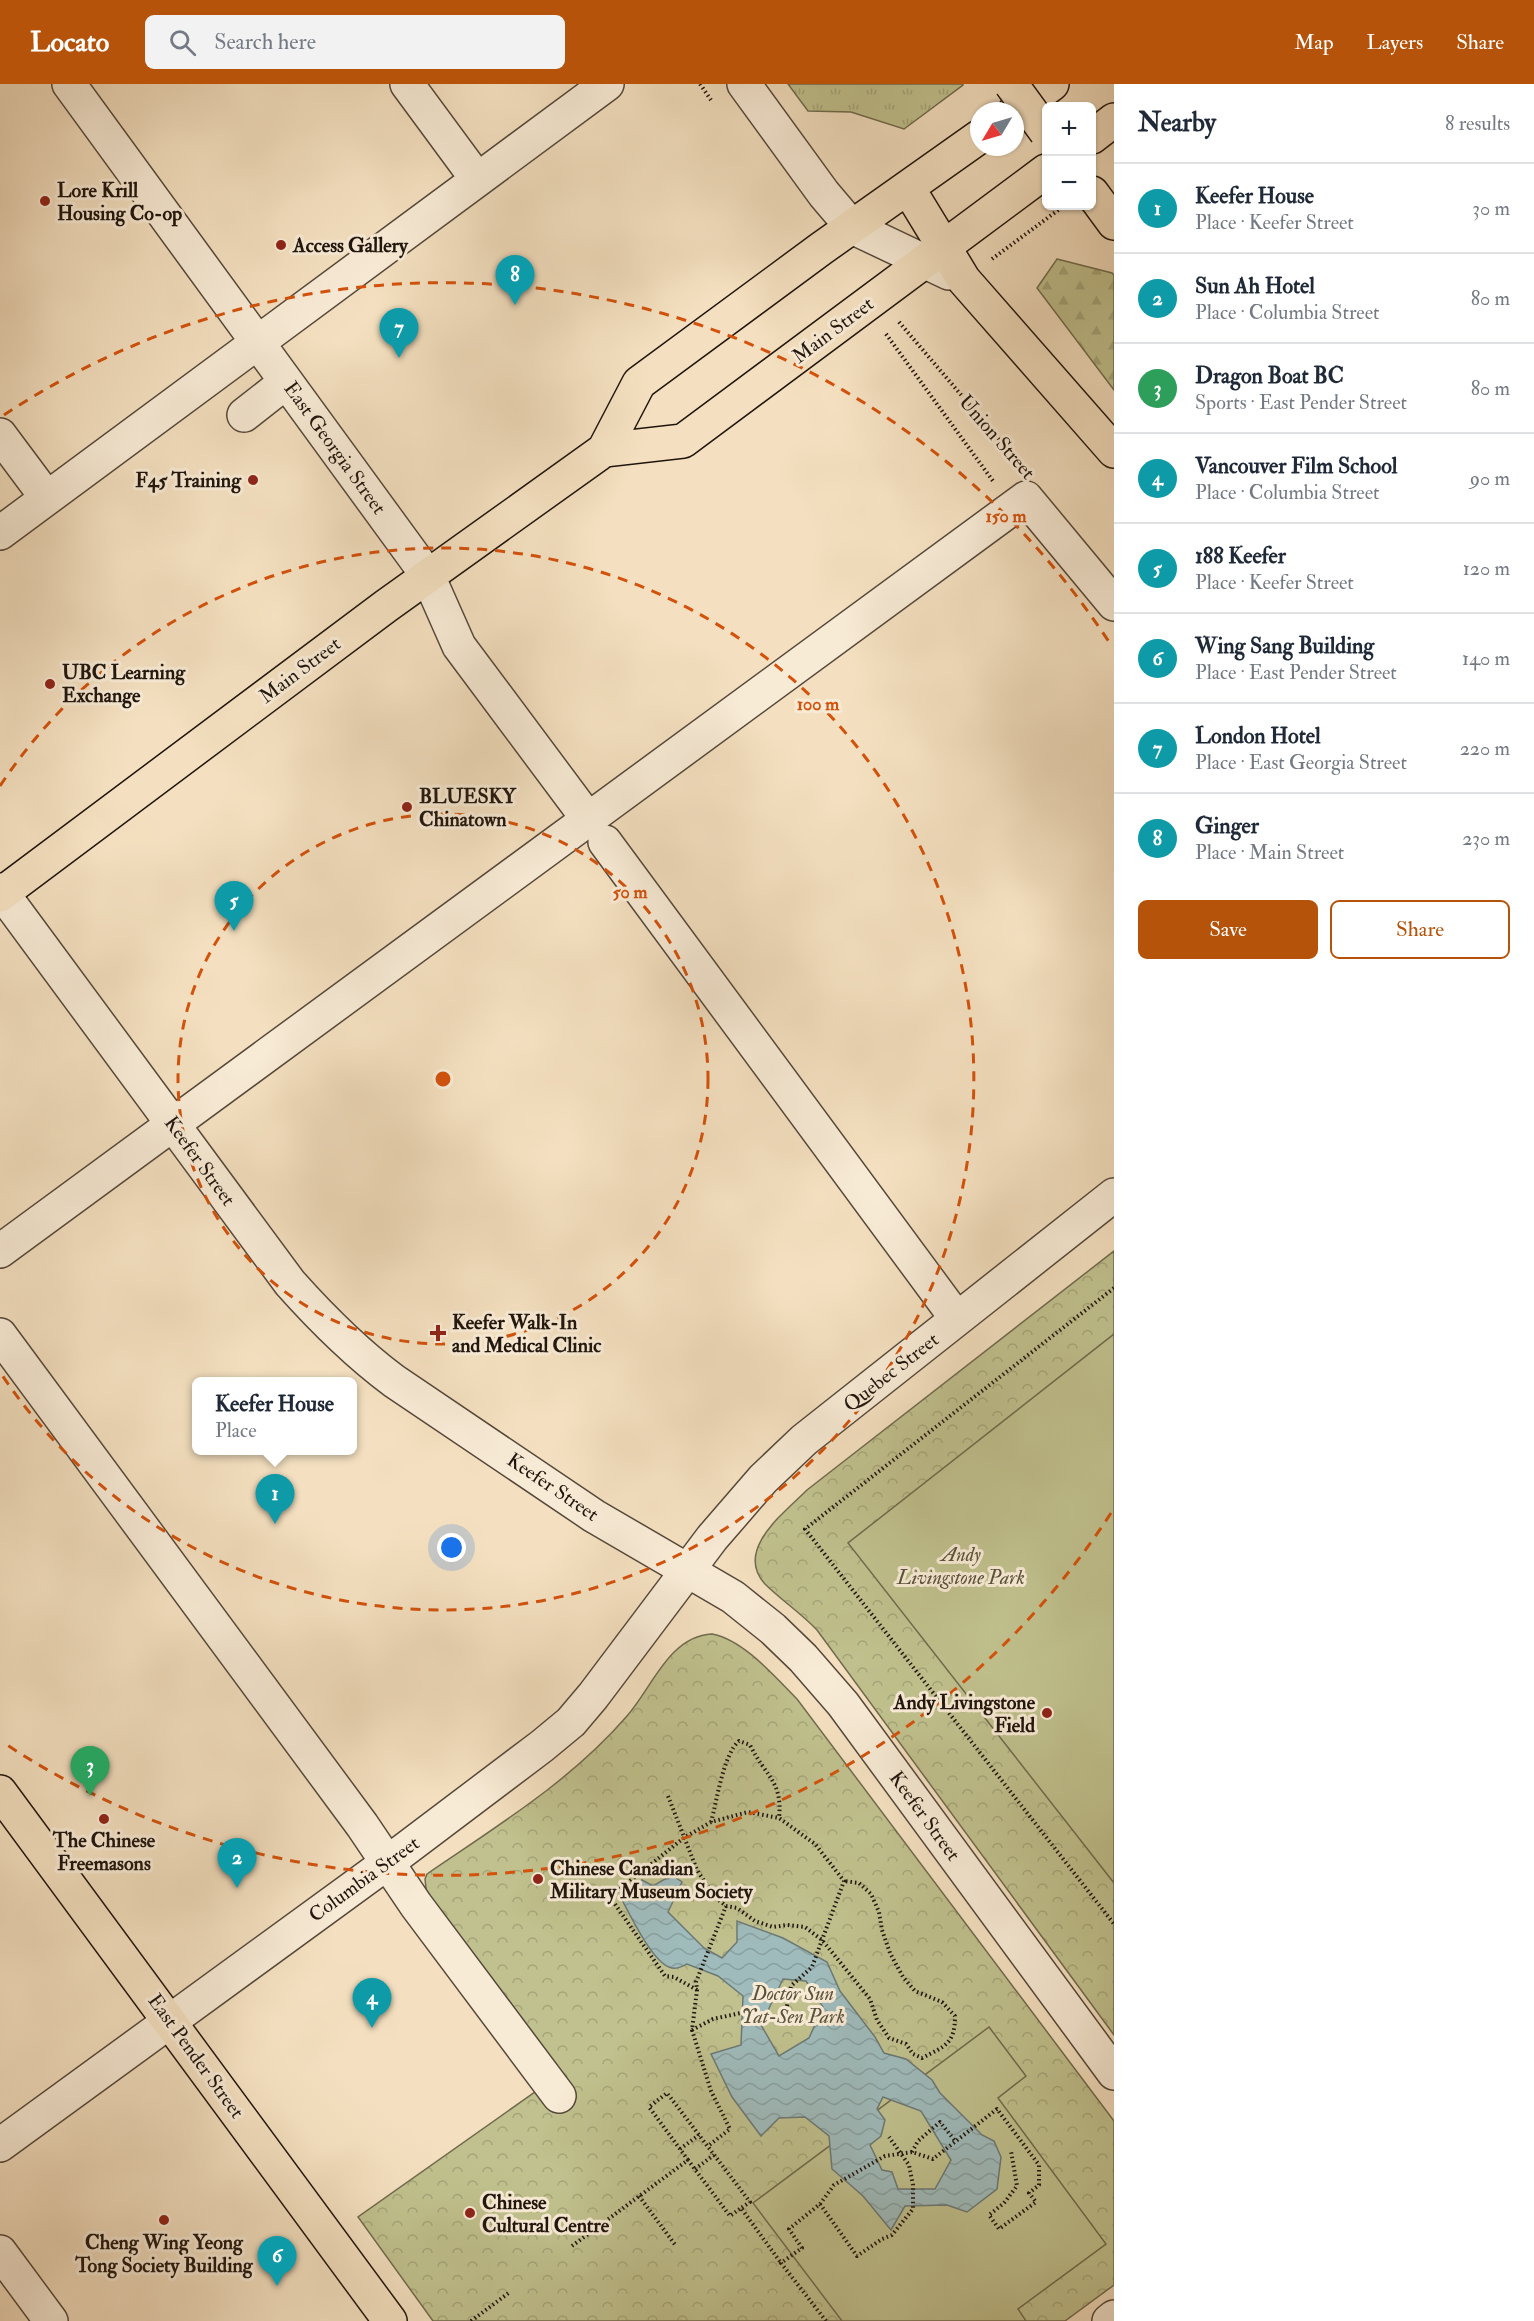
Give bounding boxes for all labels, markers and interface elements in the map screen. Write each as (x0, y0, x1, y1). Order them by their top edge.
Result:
search box (145, 15, 565, 69)
text: Locato (30, 25, 109, 60)
icon: search (166, 26, 199, 59)
text: Search here (214, 28, 316, 56)
text: Map (1294, 29, 1334, 56)
text: Layers (1367, 29, 1423, 56)
text: Share (1456, 29, 1504, 56)
north arrow (970, 102, 1024, 156)
map controls (1042, 102, 1096, 210)
button: + (1042, 102, 1096, 156)
text: Nearby (1138, 107, 1216, 139)
text: 8 results (1445, 111, 1510, 136)
button: − (1042, 156, 1096, 210)
place label: Lore Krill Housing Co-op (57, 178, 182, 227)
text: Keefer House (1195, 182, 1314, 210)
marker: Lore Krill Housing Co-op (38, 194, 52, 208)
text: 1 (1154, 196, 1161, 221)
text: 30 m (1472, 196, 1510, 221)
text: Place · Keefer Street (1195, 210, 1354, 235)
place label: Access Gallery (292, 233, 409, 259)
marker: Access Gallery (274, 238, 288, 252)
pin: 8 (496, 256, 534, 305)
text: Sun Ah Hotel (1195, 272, 1315, 300)
text: 2 (1152, 286, 1163, 311)
text: 80 m (1471, 286, 1510, 311)
street label: Main Street (787, 291, 879, 369)
text: Place · Columbia Street (1195, 300, 1380, 325)
pin: 7 (380, 308, 418, 358)
text: Dragon Boat BC (1195, 362, 1344, 390)
text: 3 (1154, 376, 1161, 401)
text: 80 m (1471, 376, 1510, 401)
street label: East Georgia Street (278, 377, 392, 520)
street label: Union Street (953, 389, 1041, 485)
text: Sports · East Pender Street (1195, 390, 1407, 415)
text: Vancouver Film School (1195, 452, 1397, 480)
text: 4 (1152, 466, 1163, 491)
text: 90 m (1470, 466, 1510, 491)
place label: F45 Training (135, 468, 242, 494)
marker: F45 Training (246, 473, 260, 487)
text: Place · Columbia Street (1195, 480, 1380, 505)
text: 150 m (985, 505, 1028, 528)
text: 188 Keefer (1195, 542, 1286, 570)
text: 5 (1153, 556, 1162, 581)
text: 120 m (1463, 556, 1510, 581)
text: Place · Keefer Street (1195, 570, 1354, 595)
street label: Main Street (254, 631, 346, 709)
text: Wing Sang Building (1195, 632, 1374, 660)
text: 6 (1152, 646, 1163, 671)
text: 140 m (1462, 646, 1510, 671)
place label: UBC Learning Exchange (62, 660, 186, 709)
text: Place · East Pender Street (1195, 660, 1397, 685)
marker: UBC Learning Exchange (43, 677, 57, 691)
text: 100 m (797, 693, 840, 716)
text: London Hotel (1195, 722, 1321, 750)
text: 7 (1153, 736, 1162, 761)
text: 220 m (1460, 736, 1510, 761)
text: Place · East Georgia Street (1195, 750, 1407, 775)
place label: BLUESKY Chinatown (419, 784, 517, 832)
marker: BLUESKY Chinatown (400, 800, 414, 814)
text: Ginger (1195, 812, 1259, 840)
text: 8 (1153, 826, 1162, 851)
text: 230 m (1462, 826, 1510, 851)
text: Place · Main Street (1195, 840, 1344, 865)
text: 50 m (613, 881, 648, 904)
pin: 5 (214, 882, 254, 931)
button: Save (1138, 900, 1318, 959)
button: Share (1330, 900, 1510, 959)
centre of rings (433, 1069, 453, 1089)
street label: Keefer Street (159, 1111, 241, 1211)
place label: Keefer Walk-In and Medical Clinic (452, 1310, 602, 1358)
marker: Keefer Walk-In and Medical Clinic (429, 1324, 447, 1342)
street label: Quebec Street (838, 1327, 944, 1417)
popup (192, 1377, 357, 1455)
text: Keefer House (215, 1390, 334, 1418)
text: Place (215, 1418, 257, 1443)
street label: Keefer Street (502, 1447, 604, 1527)
pin: 1 (256, 1474, 294, 1524)
your location (437, 1533, 466, 1562)
park label: Andy Livingstone Park (896, 1542, 1025, 1590)
place label: Andy Livingstone Field (893, 1690, 1036, 1738)
marker: Andy Livingstone Field (1040, 1706, 1054, 1720)
pin: 3 (70, 1746, 110, 1796)
street label: Keefer Street (884, 1766, 966, 1866)
marker: The Chinese Freemasons (97, 1812, 111, 1826)
place label: The Chinese Freemasons (52, 1828, 156, 1876)
street label: Columbia Street (304, 1830, 425, 1928)
pin: 2 (218, 1838, 256, 1888)
place label: Chinese Canadian Military Museum Society (549, 1856, 754, 1905)
marker: Chinese Canadian Military Museum Society (531, 1872, 545, 1886)
pin: 4 (352, 1978, 392, 2028)
park label: Doctor Sun Yat-Sen Park (741, 1981, 845, 2029)
street label: East Pender Street (142, 1989, 250, 2124)
place label: Chinese Cultural Centre (482, 2190, 610, 2238)
marker: Chinese Cultural Centre (463, 2206, 477, 2220)
marker: Cheng Wing Yeong Tong Society Building (157, 2213, 171, 2227)
place label: Cheng Wing Yeong Tong Society Building (74, 2230, 254, 2279)
pin: 6 (258, 2236, 296, 2286)

